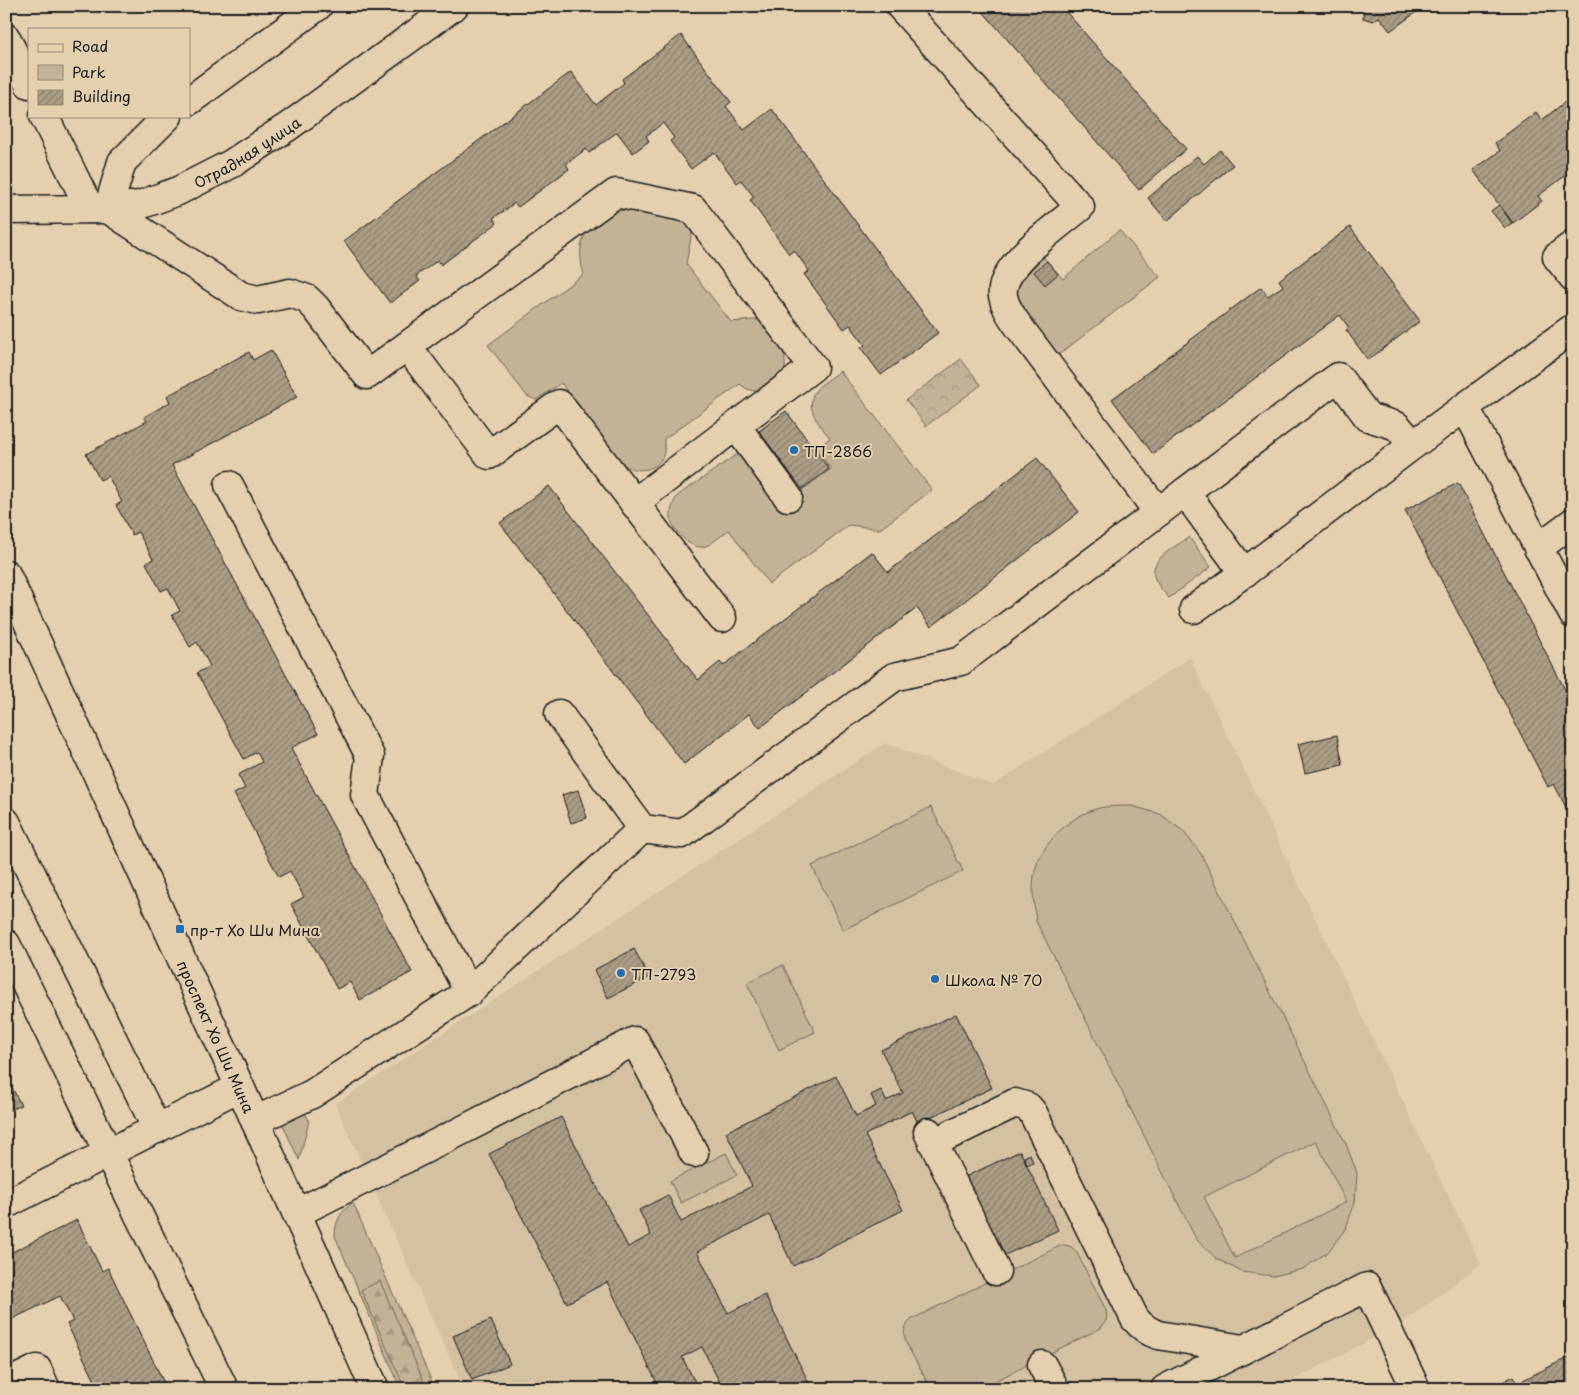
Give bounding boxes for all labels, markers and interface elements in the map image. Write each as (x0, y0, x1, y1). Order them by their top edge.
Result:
legend (28, 28, 190, 118)
text: Road (72, 34, 108, 57)
text: Park (72, 60, 106, 83)
text: Building (72, 84, 131, 107)
street label: Отрадная улица (189, 110, 305, 193)
place label: ТП-2866 (804, 439, 872, 462)
marker: ТП-2866 (788, 444, 800, 456)
place label: пр-т Хо Ши Мина (190, 918, 321, 941)
marker: пр-т Хо Ши Мина (174, 923, 186, 935)
street label: проспект Хо Ши Мина (172, 956, 262, 1117)
place label: ТП-2793 (631, 962, 696, 985)
marker: ТП-2793 (615, 967, 627, 979)
place label: Школа № 70 (945, 968, 1042, 991)
marker: Школа № 70 (929, 973, 941, 985)

